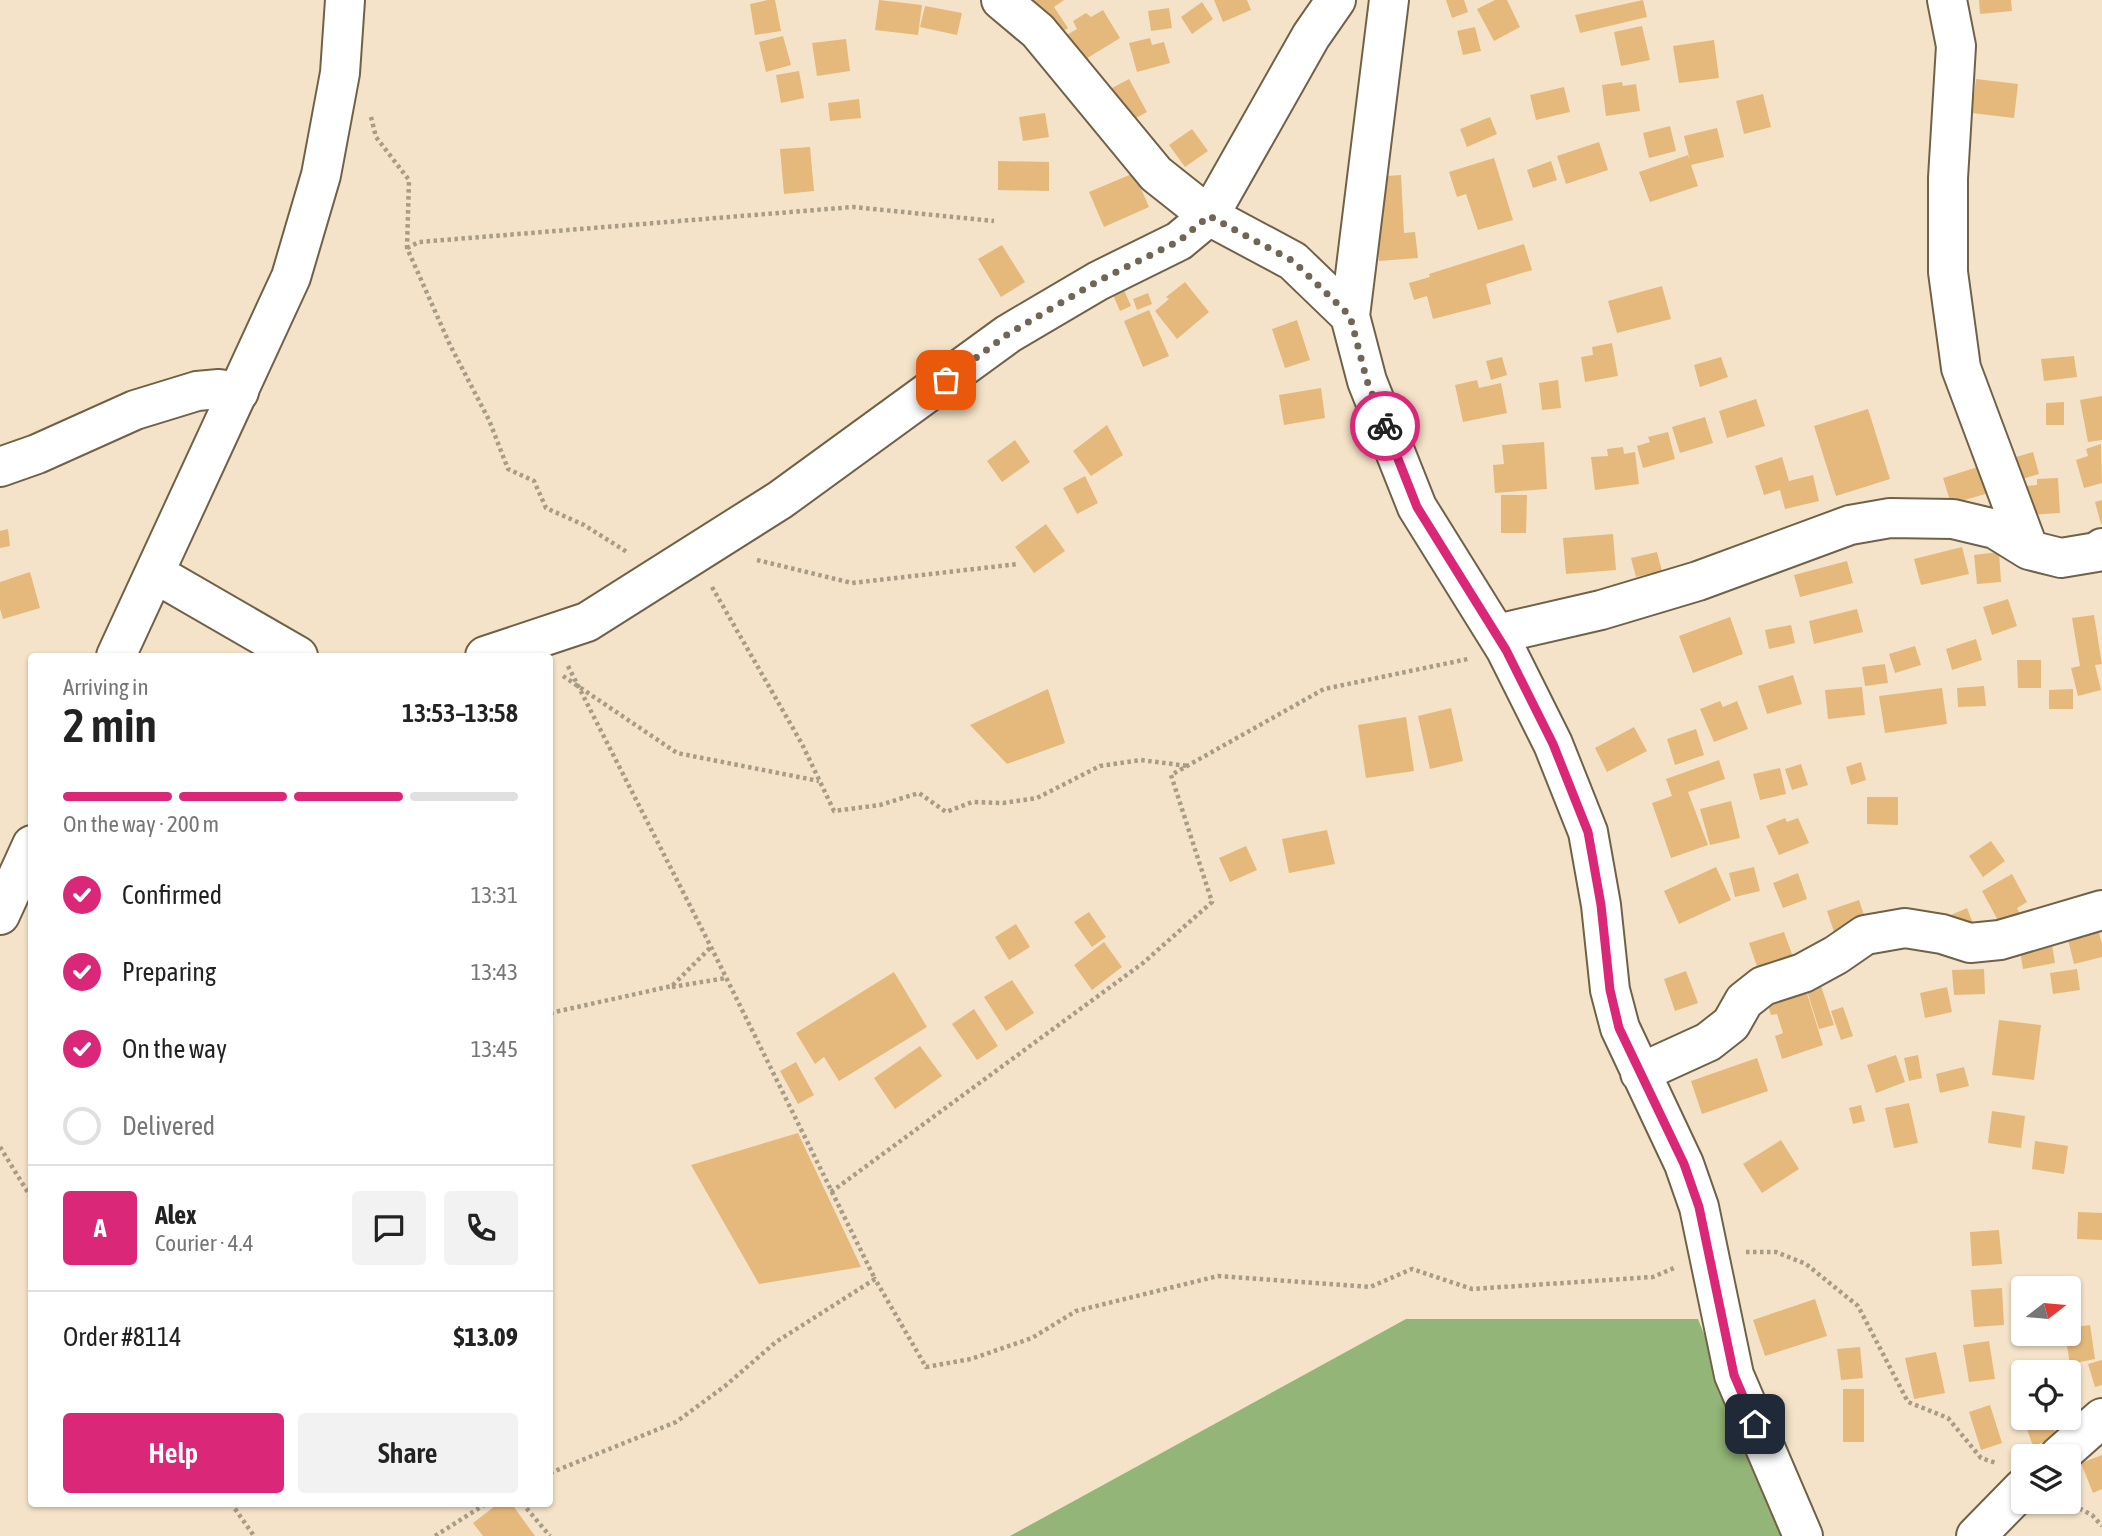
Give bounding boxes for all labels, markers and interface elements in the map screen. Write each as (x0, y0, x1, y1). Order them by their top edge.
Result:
pin (916, 350, 976, 410)
icon: bag (927, 361, 965, 399)
courier (1350, 391, 1420, 461)
icon: bike (1366, 407, 1404, 445)
text: Arriving in (63, 674, 149, 700)
text: 13:53–13:58 (402, 698, 518, 728)
text: 2 min (63, 699, 157, 752)
text: On the way · 200 m (63, 811, 219, 837)
icon: check (63, 876, 101, 914)
text: Confirmed (122, 880, 222, 910)
text: 13:31 (471, 882, 518, 908)
icon: check (63, 953, 101, 991)
text: Preparing (122, 957, 216, 987)
text: 13:43 (471, 959, 518, 985)
icon: check (63, 1030, 101, 1068)
text: On the way (122, 1034, 227, 1064)
text: 13:45 (471, 1036, 518, 1062)
text: Delivered (122, 1111, 215, 1141)
button: chat (352, 1191, 426, 1265)
button: phone (444, 1191, 518, 1265)
text: Alex (155, 1200, 196, 1230)
text: A (94, 1213, 106, 1243)
text: Courier · 4.4 (155, 1230, 254, 1256)
north arrow (2011, 1276, 2081, 1346)
map controls (2011, 1276, 2081, 1514)
text: Order #8114 (63, 1322, 182, 1352)
text: $13.09 (454, 1322, 518, 1352)
button: locate (2011, 1360, 2081, 1430)
pin (1725, 1394, 1785, 1454)
icon: home (1736, 1405, 1774, 1443)
button: Help (63, 1413, 284, 1493)
button: Share (298, 1413, 518, 1493)
button: layers (2011, 1444, 2081, 1514)

